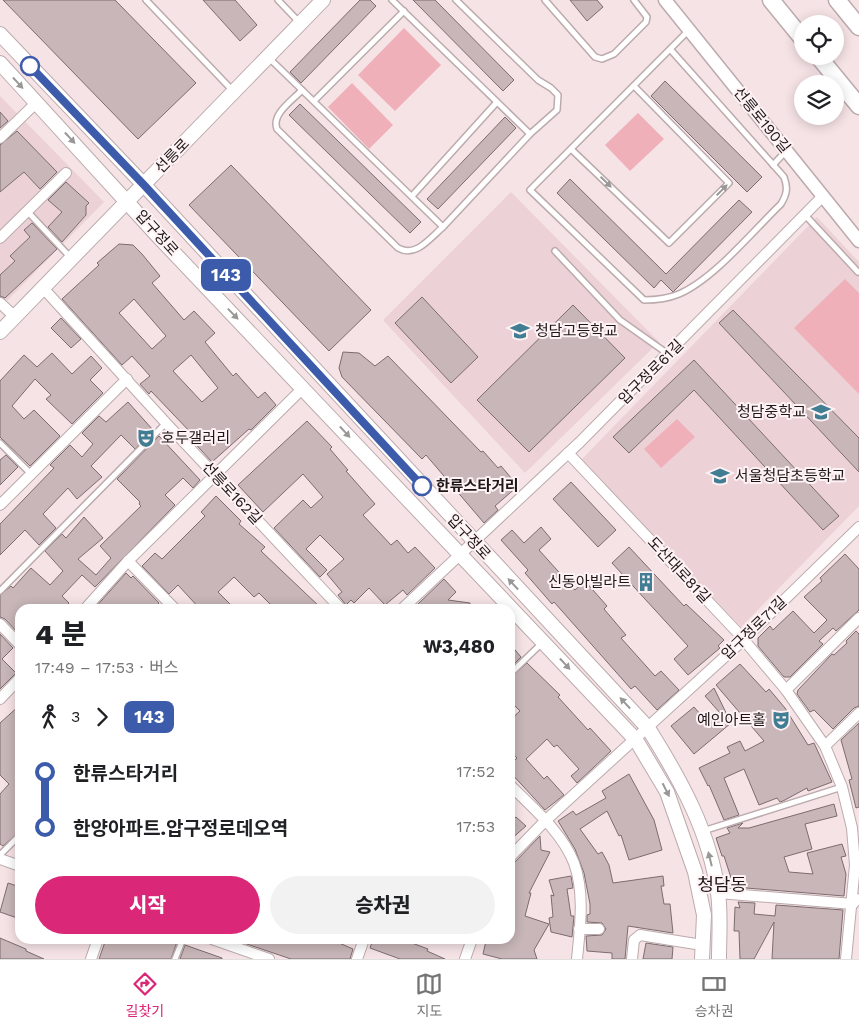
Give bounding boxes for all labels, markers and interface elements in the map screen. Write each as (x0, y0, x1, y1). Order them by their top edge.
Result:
map controls (794, 15, 844, 125)
button: locate (794, 15, 844, 65)
unlabelled marker (20, 56, 40, 76)
button: layers (794, 75, 844, 125)
one-way arrow (12, 76, 24, 88)
street label: 선릉로190길 (730, 83, 794, 157)
one-way arrow (64, 132, 76, 144)
street label: 선릉로 (151, 135, 193, 177)
one-way arrow (600, 176, 612, 188)
one-way arrow (715, 184, 727, 196)
street label: 압구정로 (132, 206, 182, 260)
line badge: 143 (197, 259, 255, 291)
text: 143 (211, 264, 241, 285)
one-way arrow (227, 308, 239, 320)
school or university icon: 청담고등학교 (509, 320, 531, 342)
place label: 청담고등학교 (535, 322, 618, 340)
street label: 압구정로61길 (615, 336, 687, 408)
school or university icon: 청담중학교 (810, 401, 832, 423)
place label: 청담중학교 (737, 403, 806, 421)
one-way arrow (339, 426, 351, 438)
theatre icon: 호두갤러리 (135, 427, 157, 449)
place label: 호두갤러리 (161, 429, 230, 447)
street label: 선릉로162길 (199, 458, 265, 528)
school or university icon: 서울청담초등학교 (709, 465, 731, 487)
place label: 서울청담초등학교 (735, 467, 845, 485)
marker: 한류스타거리 (412, 476, 432, 496)
place label: 한류스타거리 (436, 477, 519, 495)
street label: 압구정로 (444, 511, 494, 563)
street label: 도산대로81길 (644, 533, 714, 607)
building icon: 신동아빌라트 (635, 571, 657, 593)
place label: 신동아빌라트 (548, 573, 631, 591)
one-way arrow (507, 579, 519, 591)
street label: 압구정로71길 (718, 593, 790, 663)
text: 4 분 (35, 618, 87, 651)
text: ₩3,480 (423, 635, 495, 658)
one-way arrow (559, 657, 571, 669)
text: 17:49 – 17:53 · 버스 (35, 658, 178, 677)
one-way arrow (619, 697, 631, 709)
icon: walk (35, 703, 63, 731)
icon: forward (88, 703, 116, 731)
text: 143 (134, 706, 164, 727)
text: 3 (71, 707, 80, 726)
theatre icon: 예인아트홀 (770, 709, 792, 731)
place label: 예인아트홀 (697, 711, 766, 729)
text: 한류스타거리 (73, 762, 178, 785)
text: 17:52 (456, 762, 495, 781)
one-way arrow (662, 783, 670, 798)
text: 한양아파트.압구정로데오역 (73, 817, 288, 840)
text: 17:53 (456, 817, 495, 836)
one-way arrow (706, 851, 714, 866)
district label: 청담동 (697, 874, 747, 895)
button: 시작 (35, 876, 260, 934)
button: 승차권 (270, 876, 495, 934)
tab: 길찾기 (126, 970, 164, 1020)
tab: 지도 (415, 970, 443, 1020)
tab: 승차권 (695, 970, 733, 1020)

